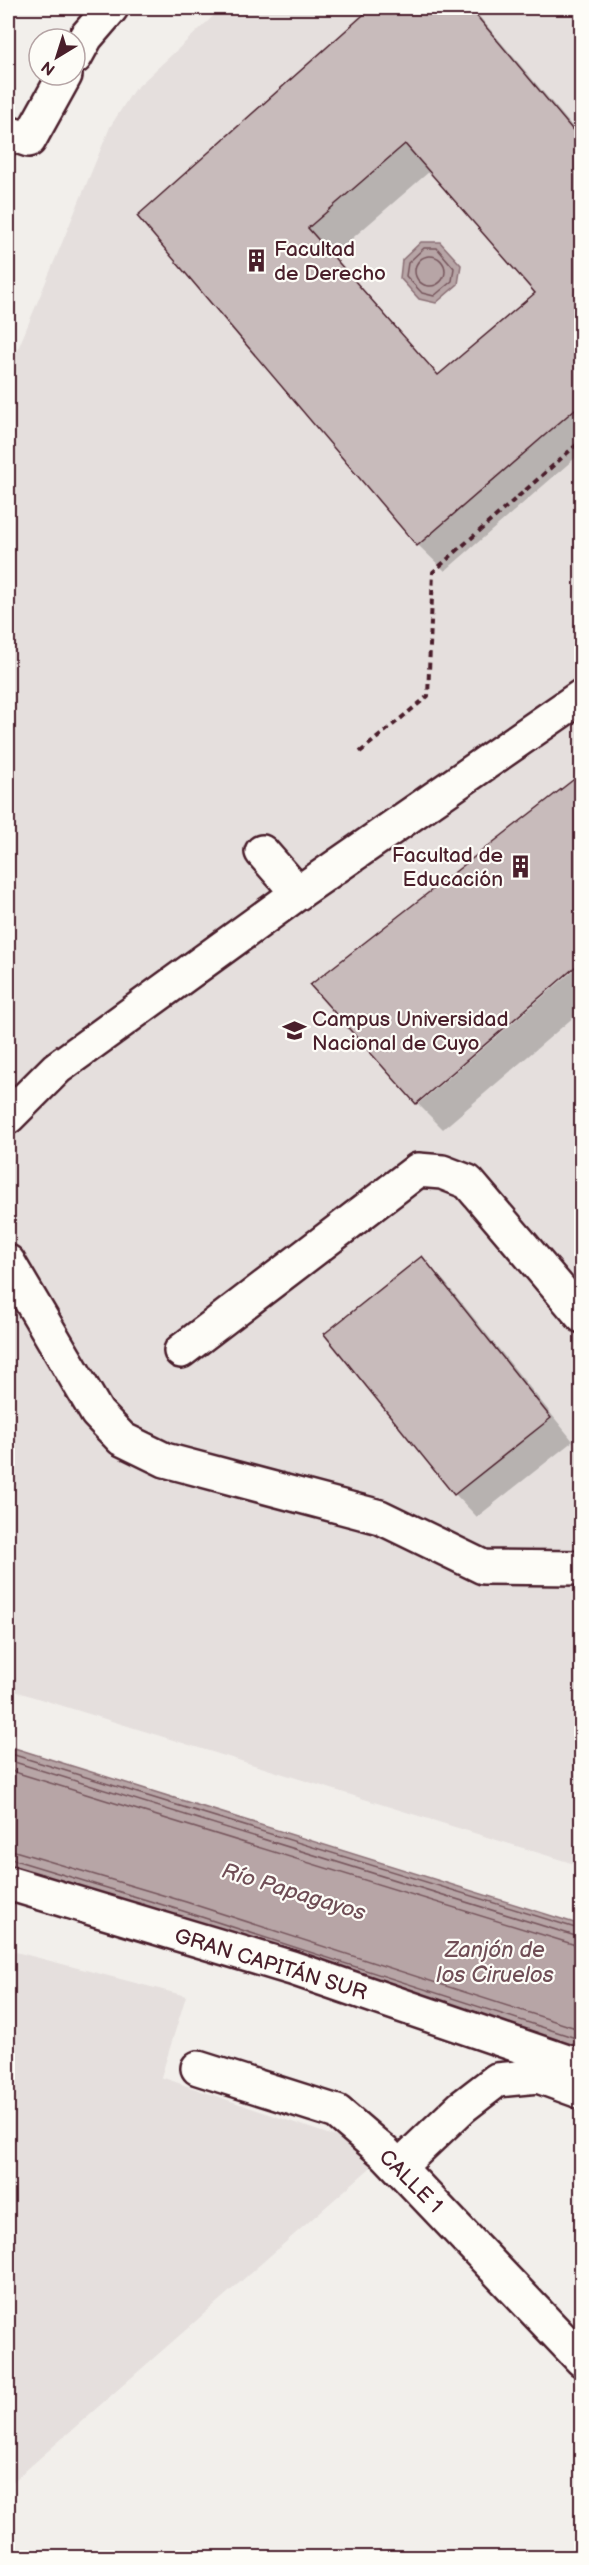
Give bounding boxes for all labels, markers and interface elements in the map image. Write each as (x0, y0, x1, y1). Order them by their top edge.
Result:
north arrow (27, 27, 87, 87)
text: N (38, 56, 59, 79)
place label: Facultad de Derecho (274, 237, 386, 286)
building icon: Facultad de Derecho (243, 248, 269, 274)
place label: Facultad de Educación (392, 843, 503, 892)
building icon: Facultad de Educación (508, 854, 534, 880)
place label: Campus Universidad Nacional de Cuyo (312, 1007, 508, 1056)
school or university icon: Campus Universidad Nacional de Cuyo (281, 1018, 307, 1044)
water label: Río Papagayos (218, 1858, 369, 1927)
street label: GRAN CAPITÁN SUR (172, 1923, 370, 2006)
water label: Zanjón de los Ciruelos (436, 1937, 554, 1989)
street label: CALLE 1 (374, 2144, 448, 2218)

